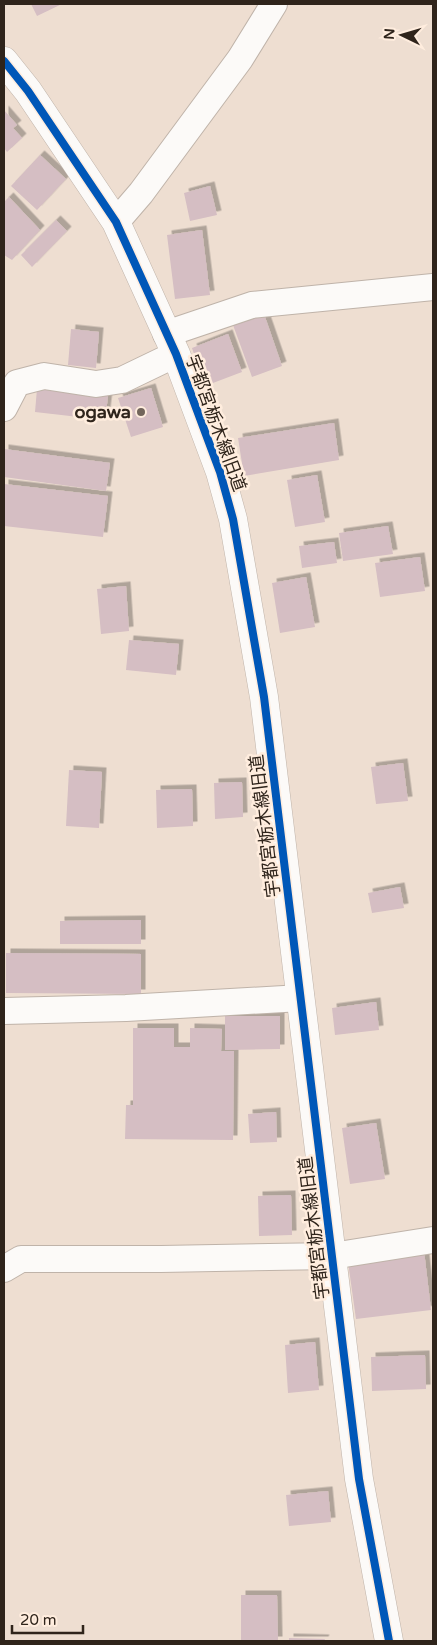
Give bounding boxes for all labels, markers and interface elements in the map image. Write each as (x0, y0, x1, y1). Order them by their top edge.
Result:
north arrow (377, 10, 427, 60)
text: N (381, 28, 399, 40)
street label: 宇都宮栃木線旧道 (181, 352, 251, 494)
place label: ogawa (74, 401, 131, 423)
marker: ogawa (135, 406, 147, 418)
street label: 宇都宮栃木線旧道 (245, 753, 285, 899)
street label: 宇都宮栃木線旧道 (294, 1155, 334, 1301)
scale bar (12, 1602, 84, 1634)
text: 20 m (20, 1611, 57, 1629)

